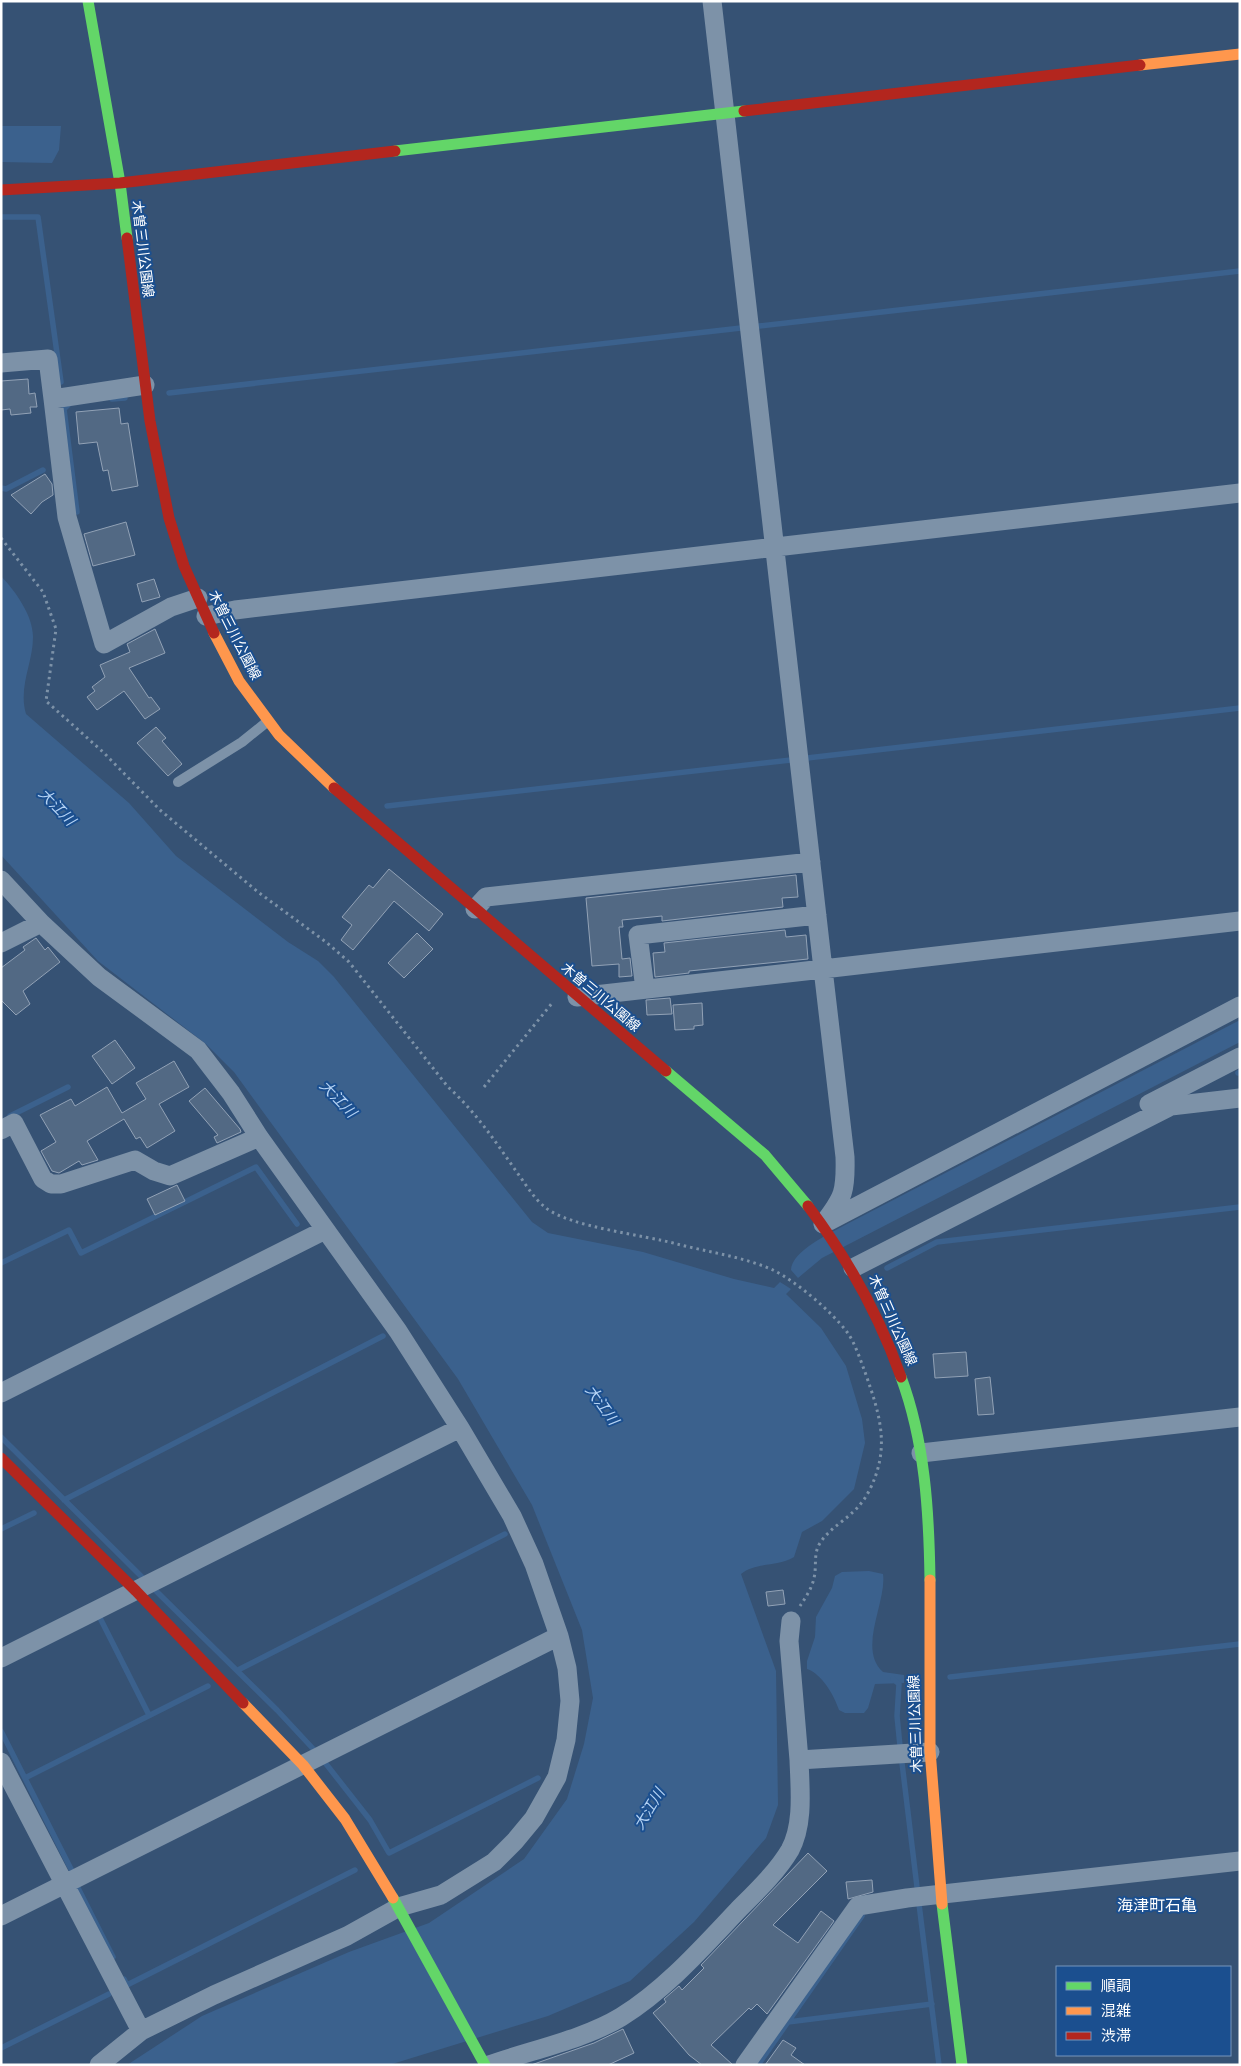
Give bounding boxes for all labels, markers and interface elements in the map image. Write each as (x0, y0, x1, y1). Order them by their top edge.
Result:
street label: 木曽三川公園線 (129, 199, 157, 299)
street label: 木曽三川公園線 (206, 588, 264, 682)
water label: 大江川 (36, 785, 80, 830)
street label: 木曽三川公園線 (558, 959, 644, 1035)
water label: 大江川 (317, 1077, 361, 1122)
street label: 木曽三川公園線 (866, 1272, 920, 1368)
water label: 大江川 (582, 1382, 624, 1430)
street label: 木曽三川公園線 (905, 1675, 925, 1773)
water label: 大江川 (630, 1783, 668, 1832)
district label: 海津町石亀 (1117, 1896, 1197, 1914)
legend (1056, 1966, 1231, 2056)
text: 順調 (1101, 1977, 1131, 1994)
text: 混雑 (1101, 2002, 1131, 2019)
text: 渋滞 (1101, 2027, 1131, 2044)

